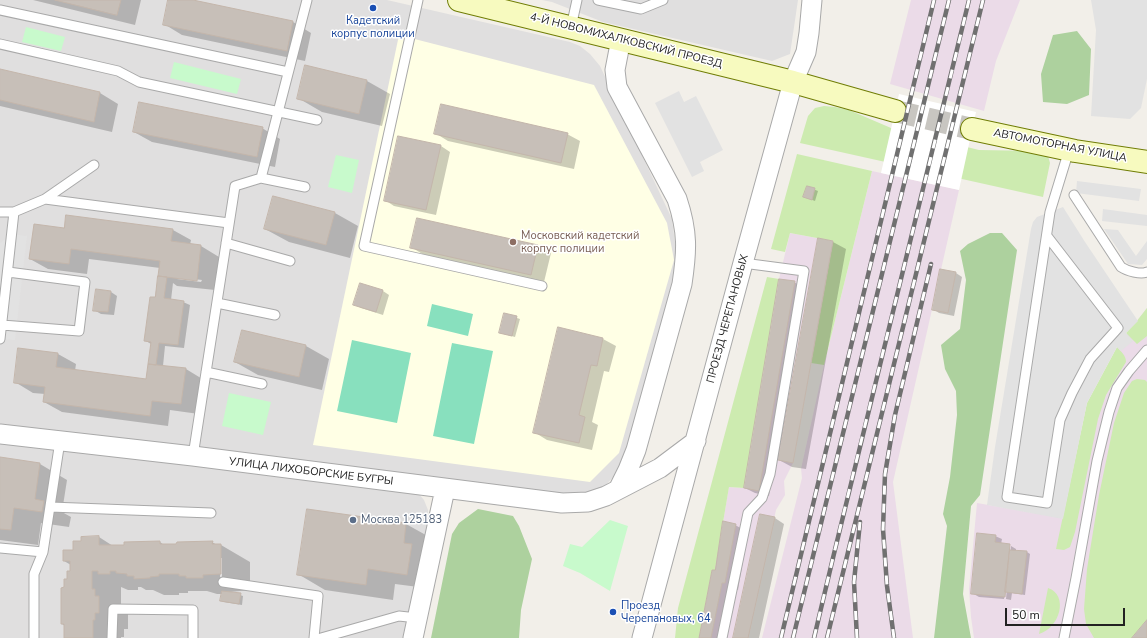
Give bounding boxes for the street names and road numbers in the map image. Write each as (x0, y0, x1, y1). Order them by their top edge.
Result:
street label: 4-Й НОВОМИХАЛКОВСКИЙ ПРОЕЗД (529, 11, 723, 71)
street label: АВТОМОТОРНАЯ УЛИЦА (992, 127, 1128, 165)
street label: ПРОЕЗД ЧЕРЕПАНОВЫХ (704, 253, 752, 385)
street label: УЛИЦА ЛИХОБОРСКИЕ БУГРЫ (228, 455, 394, 489)

